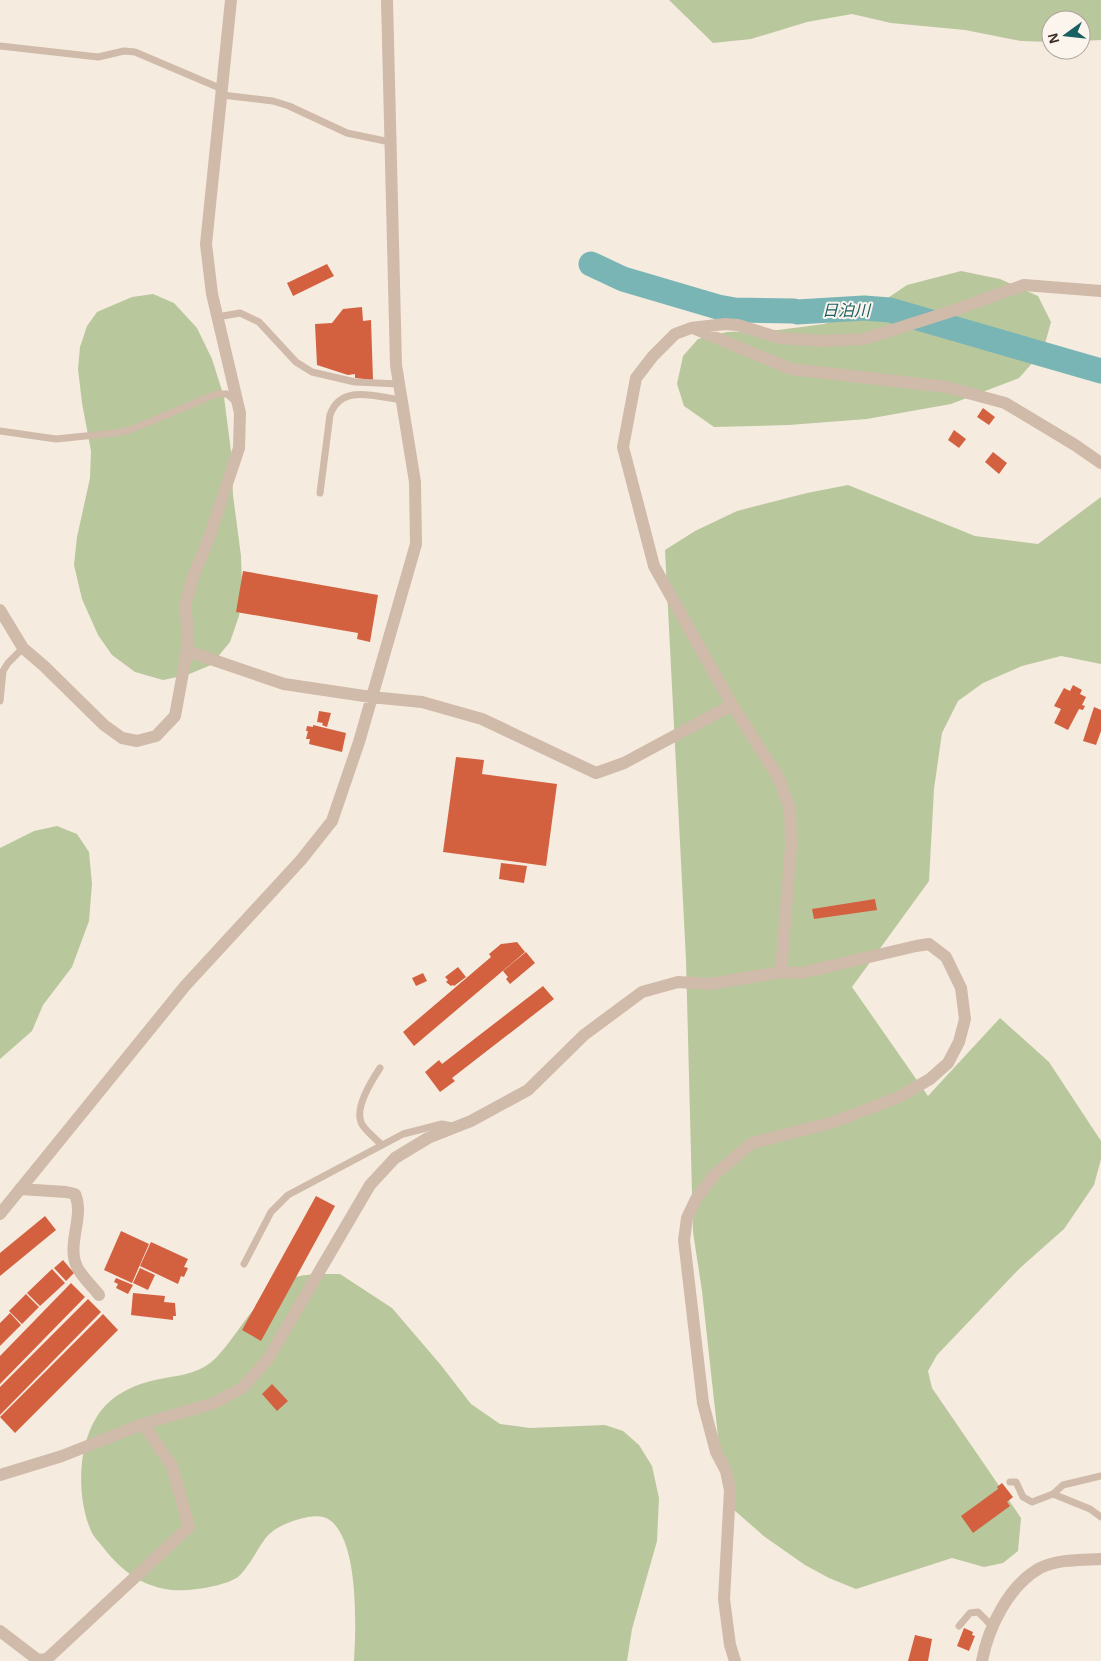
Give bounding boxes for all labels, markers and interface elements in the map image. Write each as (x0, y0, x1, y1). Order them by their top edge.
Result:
north arrow (1041, 10, 1091, 60)
text: N (1044, 31, 1062, 45)
water label: 日泊川 (822, 302, 872, 319)

